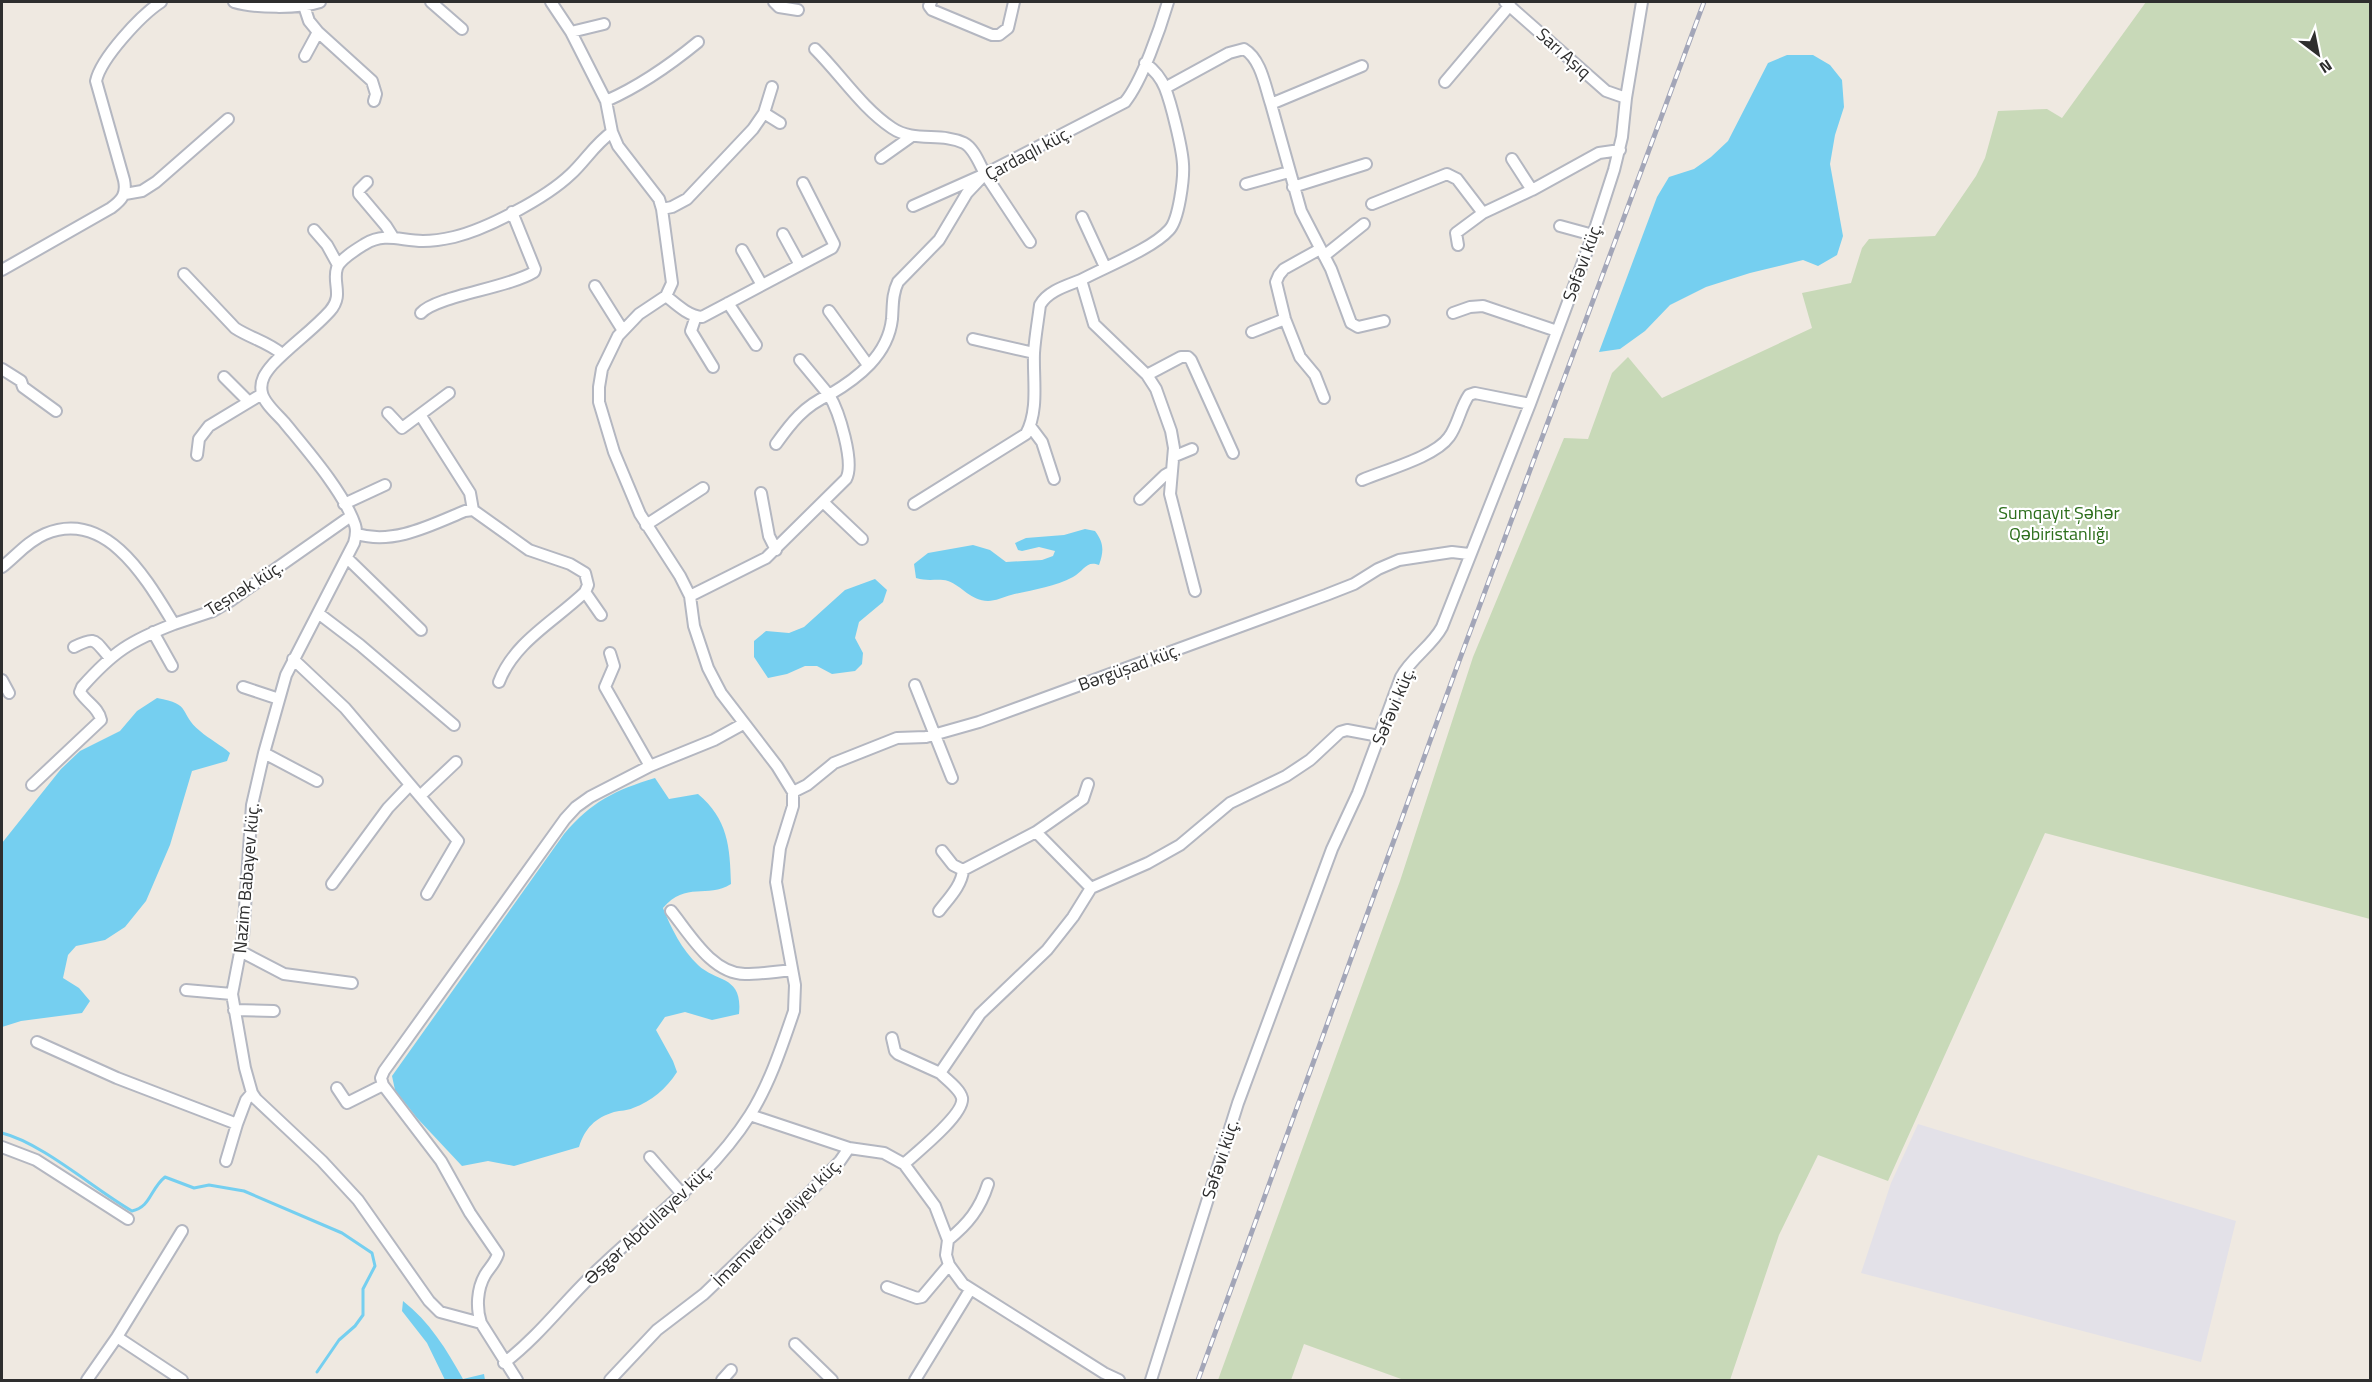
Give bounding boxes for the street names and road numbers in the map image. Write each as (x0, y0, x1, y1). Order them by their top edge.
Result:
street label: Sarı Aşıq (1531, 21, 1597, 85)
street label: Çardaqlı küç. (980, 119, 1076, 187)
street label: Səfəvi küç. (1555, 219, 1609, 305)
street label: Teşnək küç. (200, 553, 288, 623)
street label: Bərgüşad küç. (1074, 636, 1184, 698)
street label: Səfəvi küç. (1365, 663, 1421, 749)
street label: Nazim Babayev küç. (226, 802, 266, 954)
street label: Səfəvi küç. (1194, 1116, 1246, 1202)
street label: İmamverdi Vəliyev küç. (706, 1151, 848, 1293)
street label: Əsgər Abdullayev küç. (577, 1157, 719, 1291)

